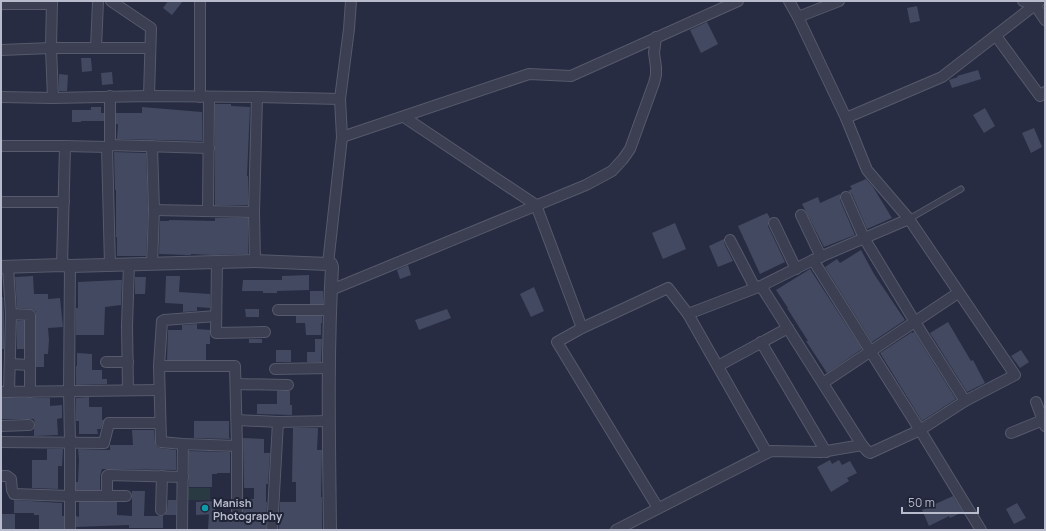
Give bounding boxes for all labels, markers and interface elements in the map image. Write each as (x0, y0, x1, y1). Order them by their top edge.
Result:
scale bar (902, 489, 978, 515)
text: 50 m (908, 494, 935, 511)
place label: Manish Photography (213, 495, 283, 523)
marker: Manish Photography (200, 503, 210, 513)

